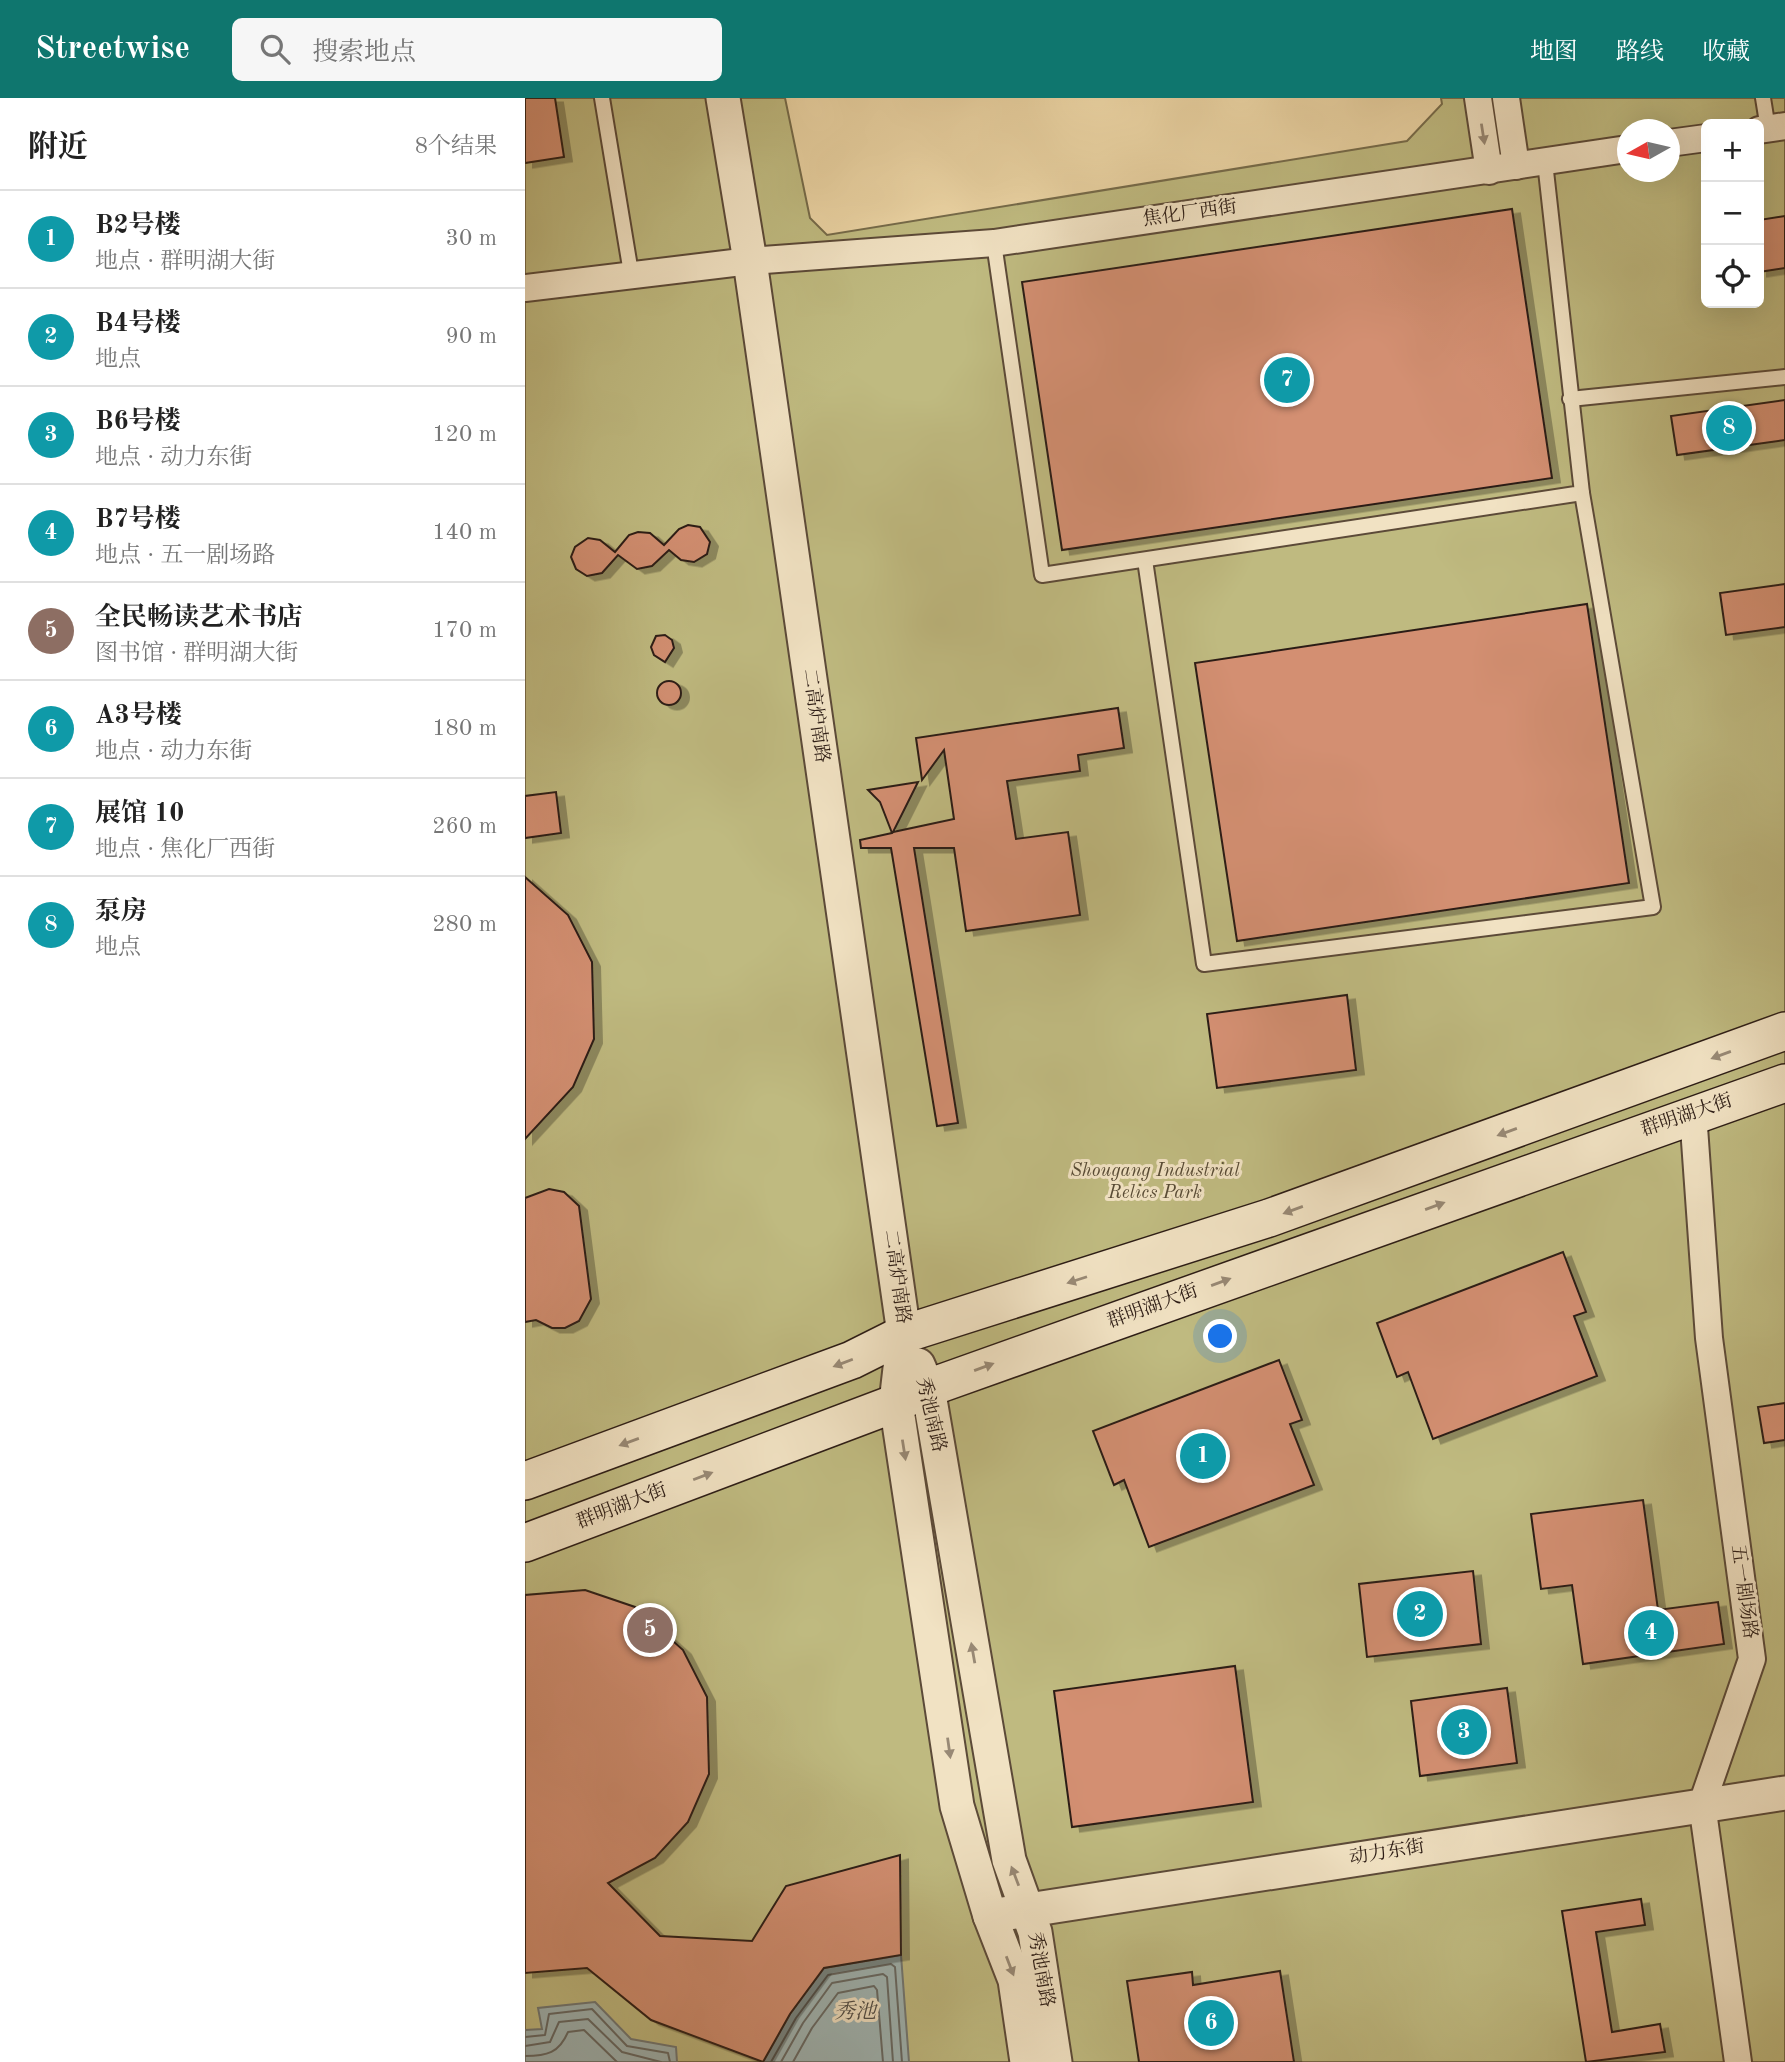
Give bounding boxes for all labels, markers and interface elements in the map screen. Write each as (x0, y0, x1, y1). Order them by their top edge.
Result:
search box (232, 18, 722, 81)
icon: search (256, 30, 294, 68)
text: Streetwise (35, 33, 190, 66)
text: 搜索地点 (312, 40, 416, 66)
text: 地图 (1530, 41, 1578, 65)
text: 路线 (1616, 41, 1664, 65)
text: 收藏 (1702, 41, 1750, 65)
north arrow (1617, 119, 1680, 182)
map controls (1701, 119, 1764, 308)
button: + (1701, 119, 1764, 182)
one-way arrow (1478, 124, 1489, 146)
text: 附近 (28, 133, 88, 163)
text: 8个结果 (415, 135, 497, 158)
button: − (1701, 182, 1764, 245)
street label: 焦化厂西街 (1141, 196, 1238, 230)
text: B2号楼 (95, 213, 181, 239)
text: 1 (44, 227, 58, 250)
text: 30 m (446, 227, 497, 250)
button: locate (1701, 245, 1764, 308)
text: 地点 · 群明湖大街 (95, 250, 275, 273)
text: B4号楼 (95, 311, 181, 337)
text: 2 (44, 325, 58, 348)
text: 90 m (446, 325, 497, 348)
text: 地点 (95, 348, 141, 371)
pin: 7 (1264, 354, 1310, 406)
pin: 8 (1706, 402, 1752, 454)
text: B6号楼 (95, 409, 181, 435)
text: 3 (44, 423, 58, 446)
text: 120 m (432, 423, 497, 446)
text: 地点 · 动力东街 (95, 446, 252, 469)
text: B7号楼 (95, 507, 181, 533)
text: 4 (44, 521, 58, 544)
text: 140 m (432, 521, 497, 544)
text: 地点 · 五一剧场路 (95, 544, 275, 567)
text: 全民畅读艺术书店 (95, 605, 303, 631)
text: 5 (44, 619, 58, 642)
text: 170 m (432, 619, 497, 642)
text: 图书馆 · 群明湖大街 (95, 642, 298, 665)
street label: 二高炉南路 (799, 667, 834, 764)
text: A3号楼 (95, 703, 182, 729)
text: 6 (44, 717, 58, 740)
text: 180 m (432, 717, 497, 740)
text: 地点 · 动力东街 (95, 740, 252, 763)
text: 展馆 10 (95, 801, 184, 827)
text: 7 (44, 815, 58, 838)
text: 260 m (432, 815, 497, 838)
text: 地点 · 焦化厂西街 (95, 838, 275, 861)
text: 泵房 (95, 899, 147, 925)
text: 8 (44, 913, 58, 936)
text: 280 m (432, 913, 497, 936)
text: 地点 (95, 936, 141, 959)
one-way arrow (1710, 1050, 1731, 1061)
street label: 群明湖大街 (1638, 1089, 1735, 1140)
one-way arrow (1497, 1127, 1518, 1138)
park label: Shougang Industrial Relics Park (1070, 1162, 1240, 1203)
one-way arrow (1425, 1200, 1446, 1211)
one-way arrow (1283, 1204, 1304, 1215)
street label: 二高炉南路 (880, 1228, 915, 1325)
one-way arrow (1066, 1275, 1087, 1286)
one-way arrow (1211, 1276, 1232, 1287)
street label: 群明湖大街 (1104, 1279, 1201, 1332)
your location (1203, 1319, 1237, 1353)
one-way arrow (832, 1358, 853, 1369)
one-way arrow (974, 1362, 995, 1373)
street label: 秀池南路 (912, 1375, 951, 1454)
pin: 1 (1180, 1430, 1226, 1482)
one-way arrow (619, 1437, 640, 1448)
one-way arrow (899, 1439, 910, 1461)
one-way arrow (693, 1470, 714, 1481)
street label: 群明湖大街 (573, 1478, 670, 1533)
street label: 五一剧场路 (1727, 1543, 1761, 1640)
pin: 2 (1397, 1588, 1443, 1640)
pin: 5 (627, 1604, 673, 1656)
pin: 4 (1628, 1607, 1674, 1659)
one-way arrow (967, 1642, 978, 1664)
pin: 3 (1441, 1706, 1487, 1758)
one-way arrow (944, 1737, 955, 1759)
street label: 动力东街 (1348, 1836, 1426, 1868)
one-way arrow (1009, 1866, 1020, 1887)
street label: 秀池南路 (1024, 1930, 1059, 2009)
one-way arrow (1004, 1956, 1015, 1977)
pin: 6 (1188, 1997, 1234, 2049)
water label: 秀池 (834, 2000, 878, 2023)

